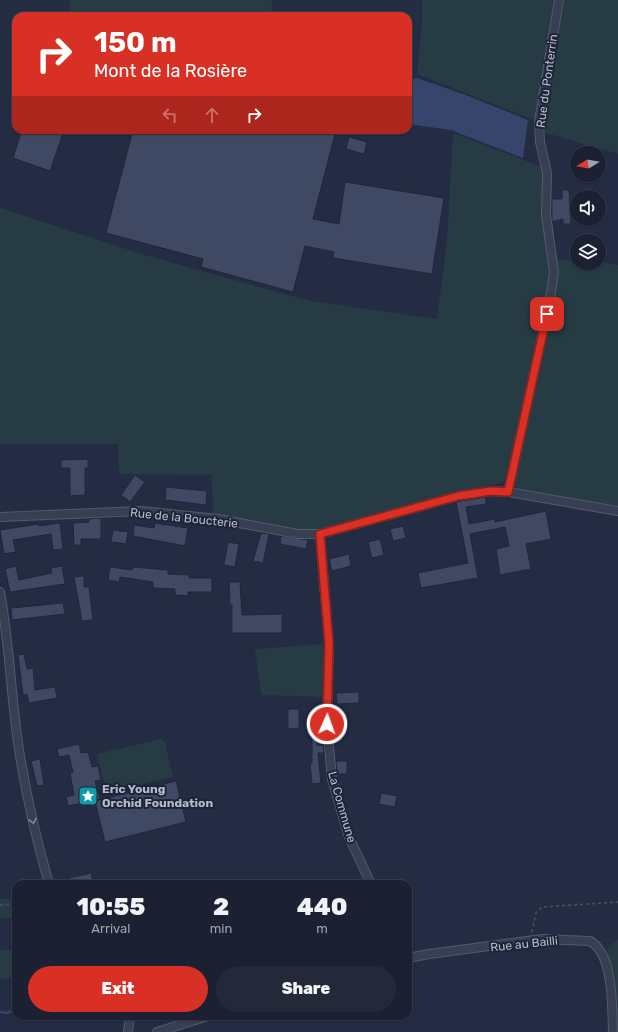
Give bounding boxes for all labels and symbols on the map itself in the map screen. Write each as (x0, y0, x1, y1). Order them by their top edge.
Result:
street label: Rue du Ponterrin (533, 33, 561, 129)
north arrow (570, 146, 606, 182)
pin (530, 297, 564, 331)
street label: Rue de la Boucterie (129, 505, 239, 531)
position arrow (306, 703, 348, 745)
street label: La Commune (325, 770, 359, 845)
place label: Eric Young Orchid Foundation (102, 782, 213, 810)
place icon: Eric Young Orchid Foundation (77, 785, 99, 807)
one-way arrow (29, 818, 37, 824)
street label: Rue au Bailli (490, 933, 559, 955)

